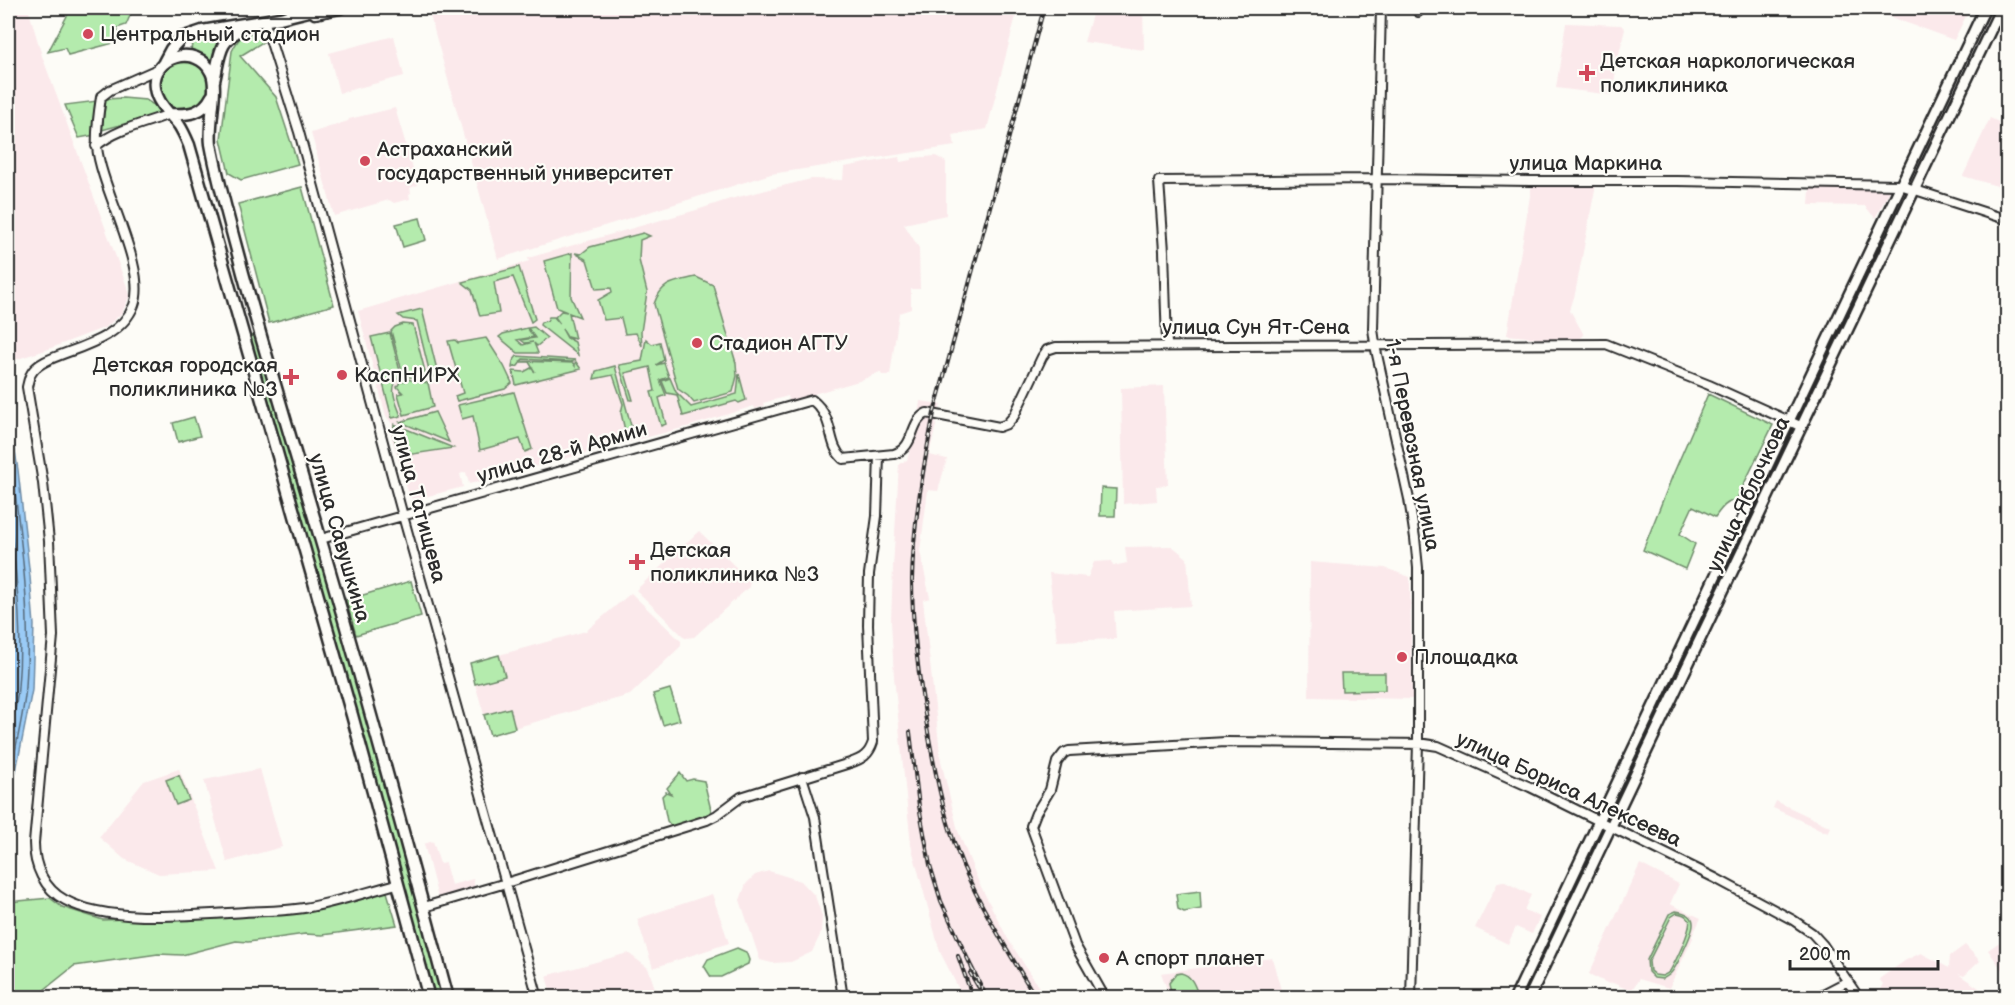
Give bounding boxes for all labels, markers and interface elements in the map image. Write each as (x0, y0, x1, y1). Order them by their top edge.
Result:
place label: Центральный стадион (100, 22, 320, 47)
marker: Центральный стадион (81, 27, 95, 41)
place label: Детская наркологическая поликлиника (1600, 49, 1855, 98)
marker: Детская наркологическая поликлиника (1578, 64, 1596, 82)
place label: Астраханский государственный университет (376, 137, 673, 186)
street label: улица Маркина (1510, 151, 1663, 176)
marker: Астраханский государственный университет (358, 154, 372, 168)
street label: улица Сун Ят-Сена (1162, 315, 1350, 340)
place label: Стадион АГТУ (709, 331, 848, 356)
marker: Стадион АГТУ (690, 336, 704, 350)
street label: 1-я Перевозная улица (1380, 337, 1445, 554)
place label: Детская городская поликлиника №3 (92, 353, 278, 402)
place label: КаспНИРХ (354, 363, 460, 388)
marker: Детская городская поликлиника №3 (282, 368, 300, 386)
marker: КаспНИРХ (335, 368, 349, 382)
street label: улица Яблочкова (1701, 412, 1796, 576)
street label: улица 28-й Армии (474, 416, 650, 489)
street label: улица Татищева (385, 423, 452, 586)
street label: улица Савушкина (303, 451, 376, 626)
place label: Детская поликлиника №3 (650, 538, 819, 587)
marker: Детская поликлиника №3 (628, 553, 646, 571)
place label: Площадка (1414, 645, 1519, 670)
marker: Площадка (1395, 650, 1409, 664)
street label: улица Бориса Алексеева (1452, 726, 1686, 853)
scale bar (1790, 933, 1938, 971)
text: 200 m (1799, 944, 1851, 965)
place label: А спорт планет (1115, 946, 1265, 971)
marker: А спорт планет (1097, 951, 1111, 965)

